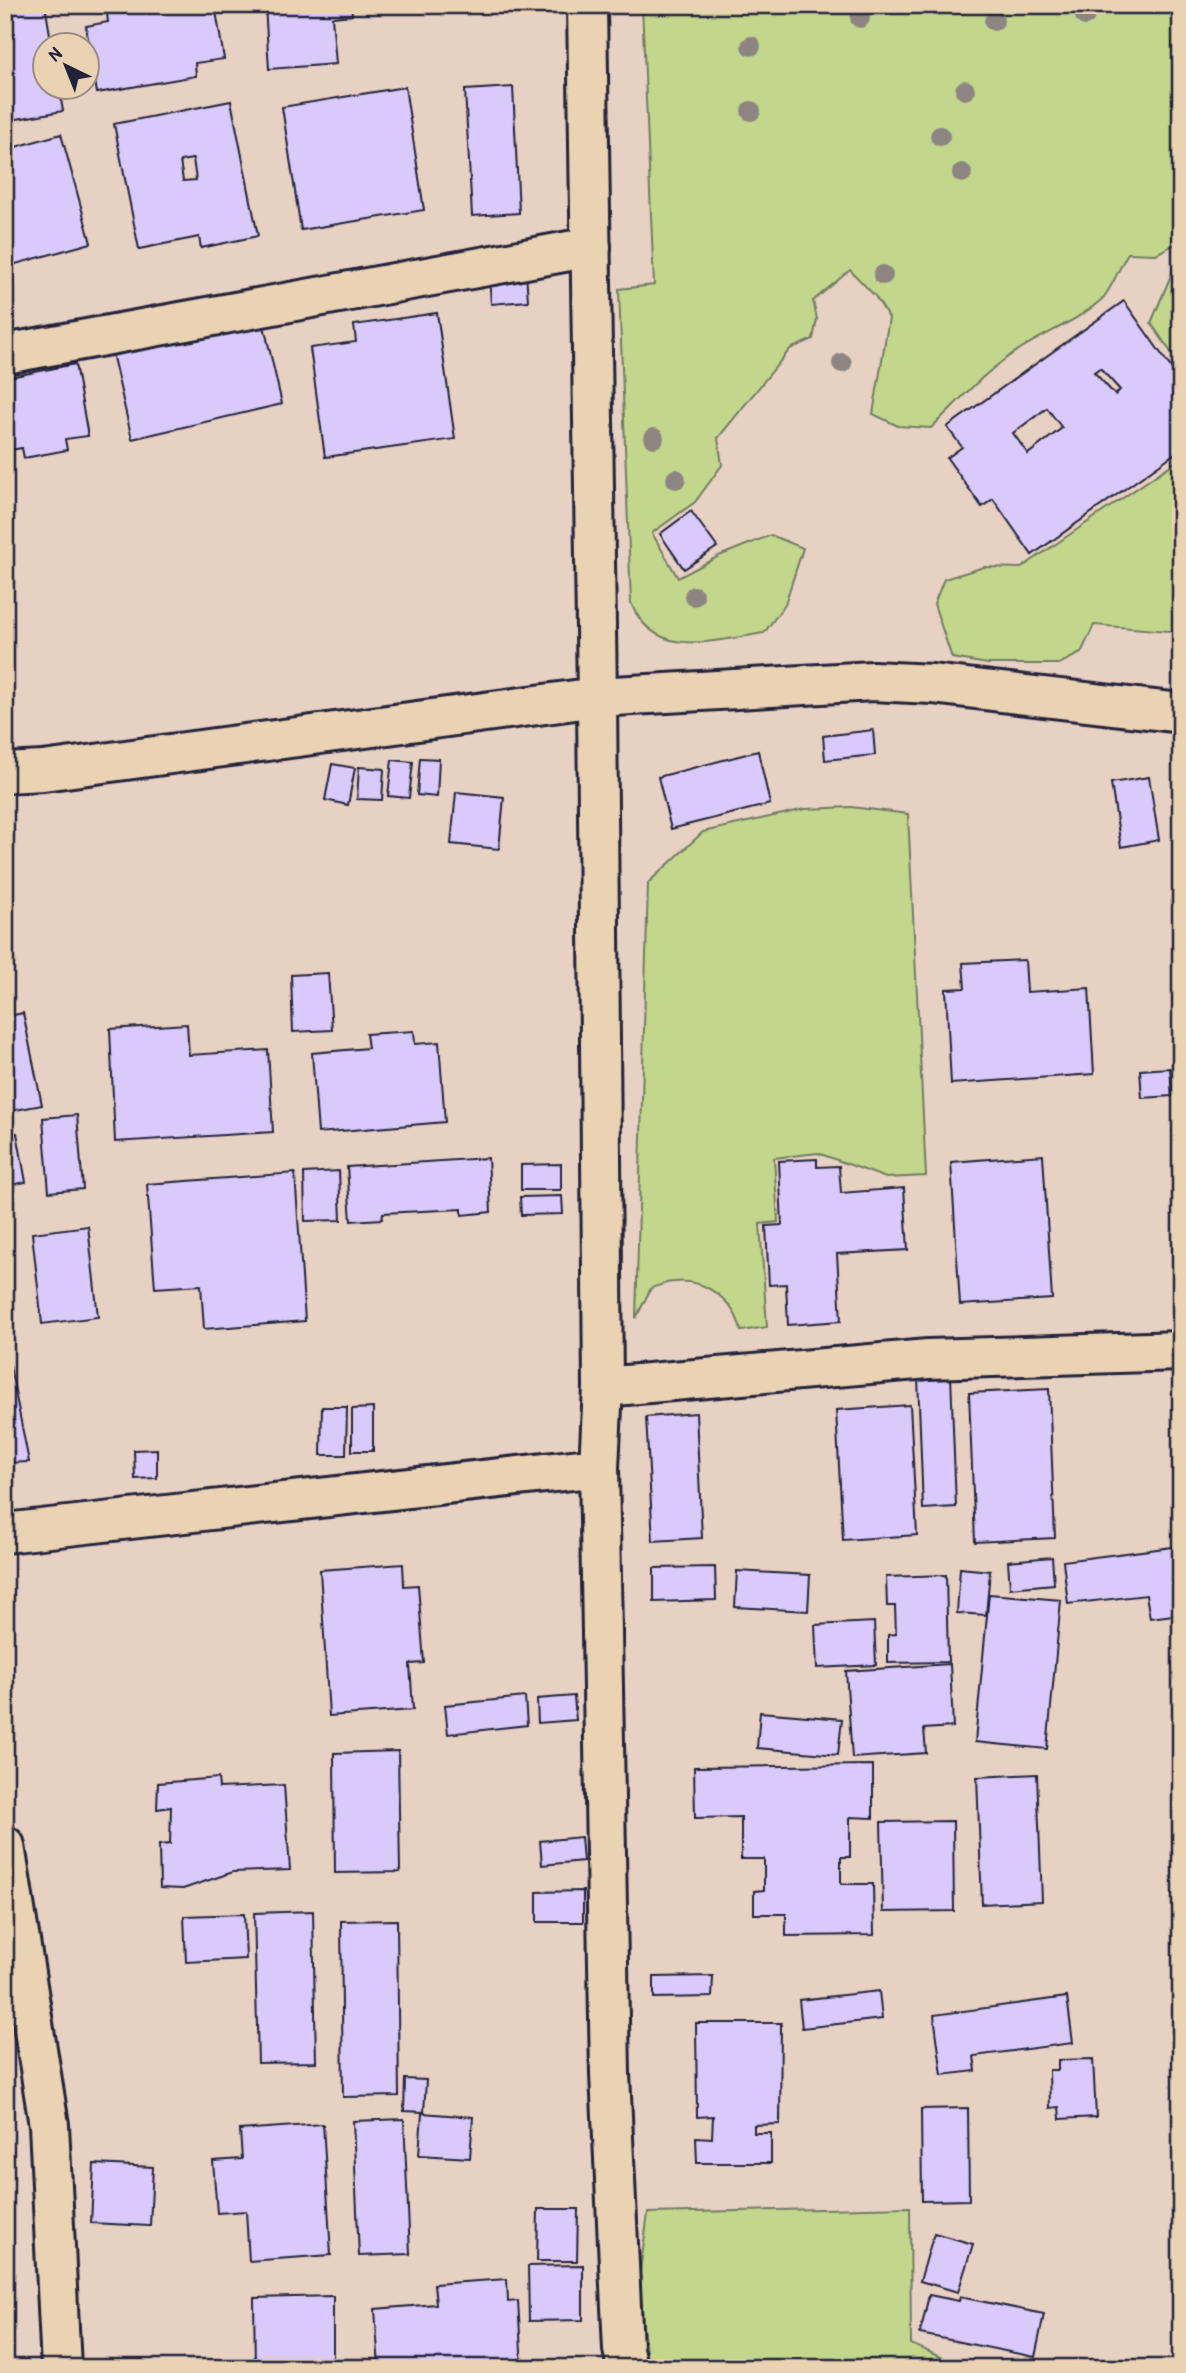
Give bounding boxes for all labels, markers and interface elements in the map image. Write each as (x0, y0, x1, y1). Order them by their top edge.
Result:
north arrow (32, 32, 102, 102)
text: N (42, 41, 67, 67)

